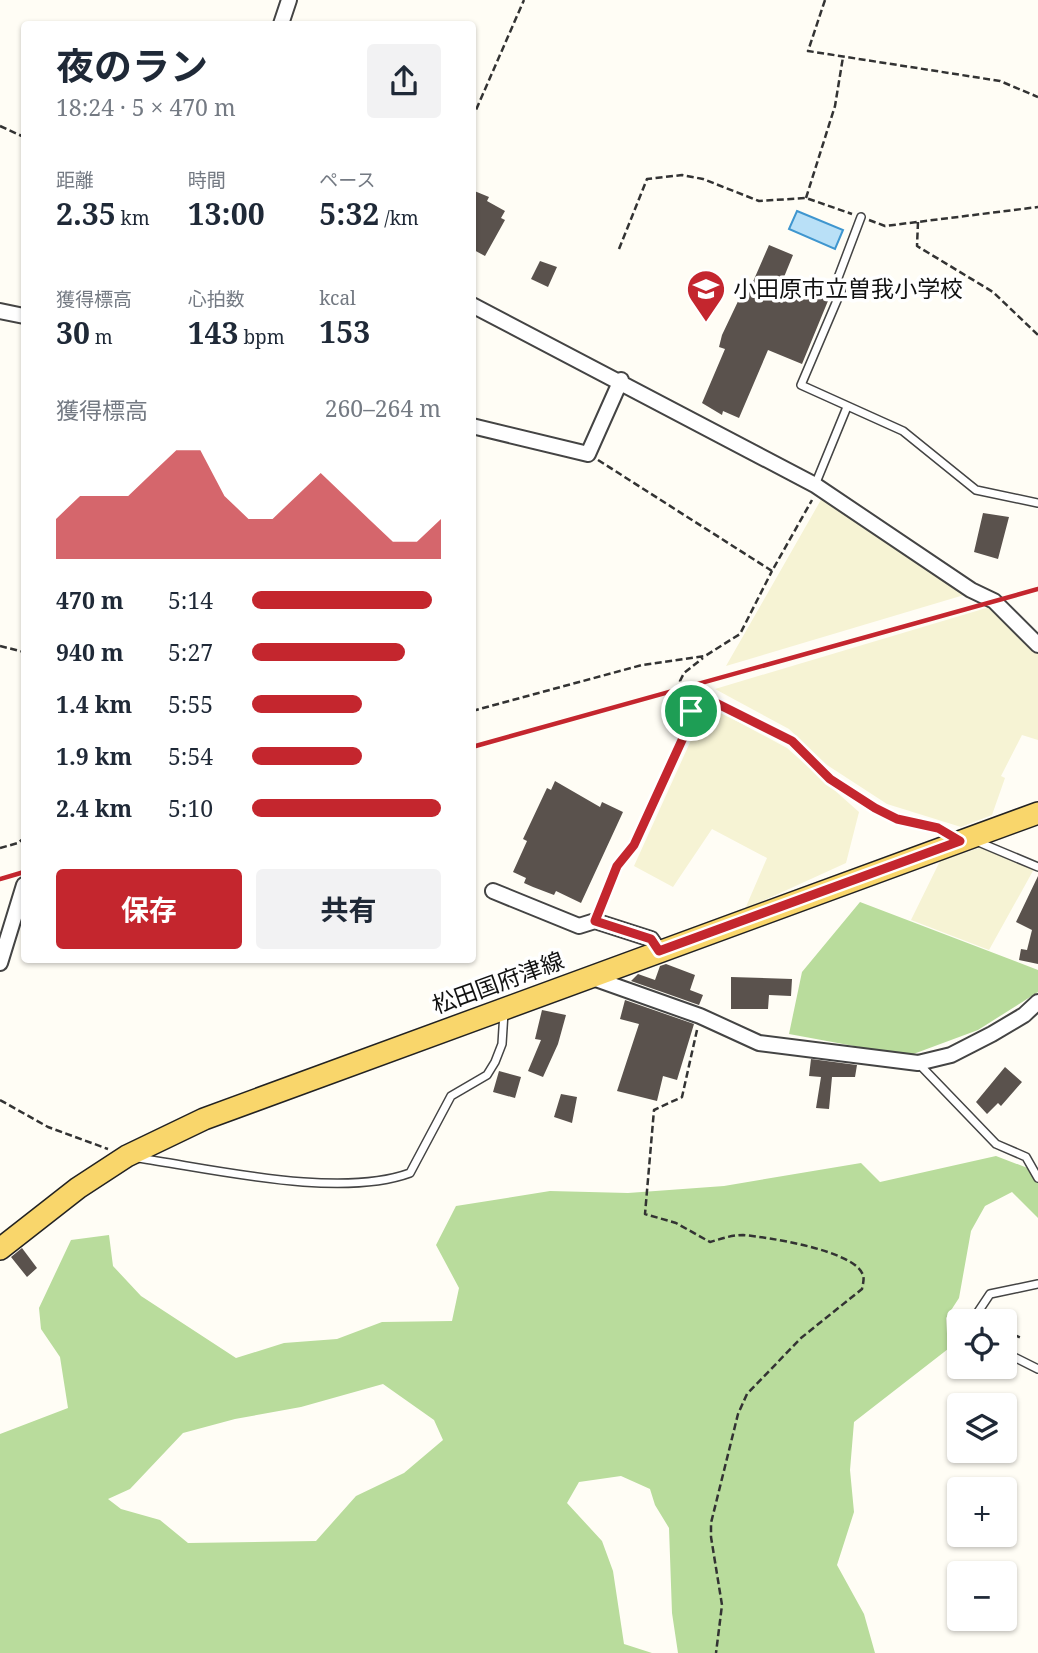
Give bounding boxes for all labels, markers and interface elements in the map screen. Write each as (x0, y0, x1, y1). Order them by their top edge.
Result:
text: 夜のラン (56, 39, 208, 91)
button: share (367, 44, 441, 118)
text: 18:24 · 5 × 470 m (56, 91, 236, 123)
text: 距離 (56, 167, 94, 193)
text: 時間 (188, 167, 226, 193)
text: ペース (319, 167, 375, 193)
text: 2.35 (56, 193, 116, 234)
text: 13:00 (188, 193, 265, 234)
text: 5:32 (319, 193, 379, 234)
text: km (116, 205, 150, 231)
text: /km (379, 205, 419, 231)
school or university icon: 小田原市立曽我小学校 (685, 268, 727, 323)
place label: 小田原市立曽我小学校 (733, 272, 963, 304)
text: kcal (319, 285, 356, 311)
text: 獲得標高 (56, 286, 132, 312)
text: 心拍数 (188, 286, 245, 312)
text: 153 (319, 311, 370, 352)
text: 30 (56, 312, 90, 353)
text: 143 (188, 312, 239, 353)
text: m (90, 324, 113, 350)
text: bpm (239, 324, 285, 350)
text: 260–264 m (325, 392, 441, 424)
text: 獲得標高 (56, 394, 148, 426)
text: 470 m (56, 584, 124, 616)
text: 5:14 (168, 584, 213, 616)
text: 940 m (56, 636, 124, 668)
text: 5:27 (168, 636, 213, 668)
pin (661, 681, 721, 741)
text: 1.4 km (56, 688, 132, 720)
text: 5:55 (168, 688, 213, 720)
icon: arrive (672, 692, 710, 730)
text: 1.9 km (56, 740, 132, 772)
text: 5:54 (168, 740, 213, 772)
text: 2.4 km (56, 792, 132, 824)
text: 5:10 (168, 792, 213, 824)
button: 保存 (56, 869, 242, 949)
button: 共有 (256, 869, 441, 949)
street label: 松田国府津線 (427, 943, 568, 1021)
map controls (947, 1309, 1017, 1631)
button: locate (947, 1309, 1017, 1379)
button: layers (947, 1393, 1017, 1463)
button: + (947, 1477, 1017, 1547)
button: − (947, 1561, 1017, 1631)

